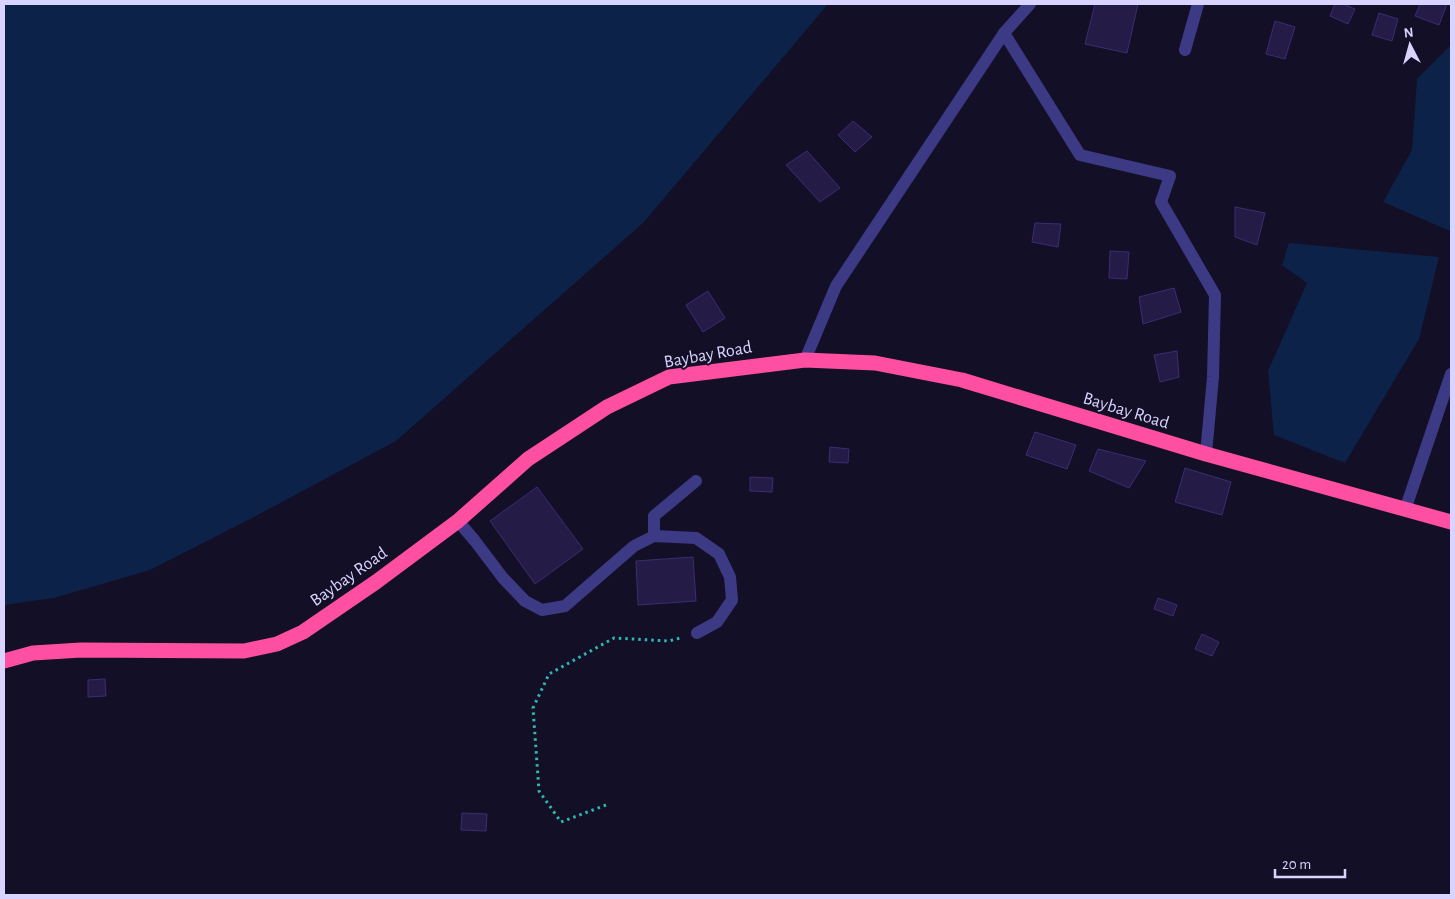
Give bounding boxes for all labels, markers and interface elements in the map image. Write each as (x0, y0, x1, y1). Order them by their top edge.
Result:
north arrow (1385, 20, 1435, 70)
text: N (1403, 26, 1414, 41)
street label: Baybay Road (662, 338, 754, 372)
street label: Baybay Road (1081, 389, 1171, 433)
street label: Baybay Road (307, 544, 391, 610)
scale bar (1275, 846, 1345, 878)
text: 20 m (1282, 857, 1311, 872)

